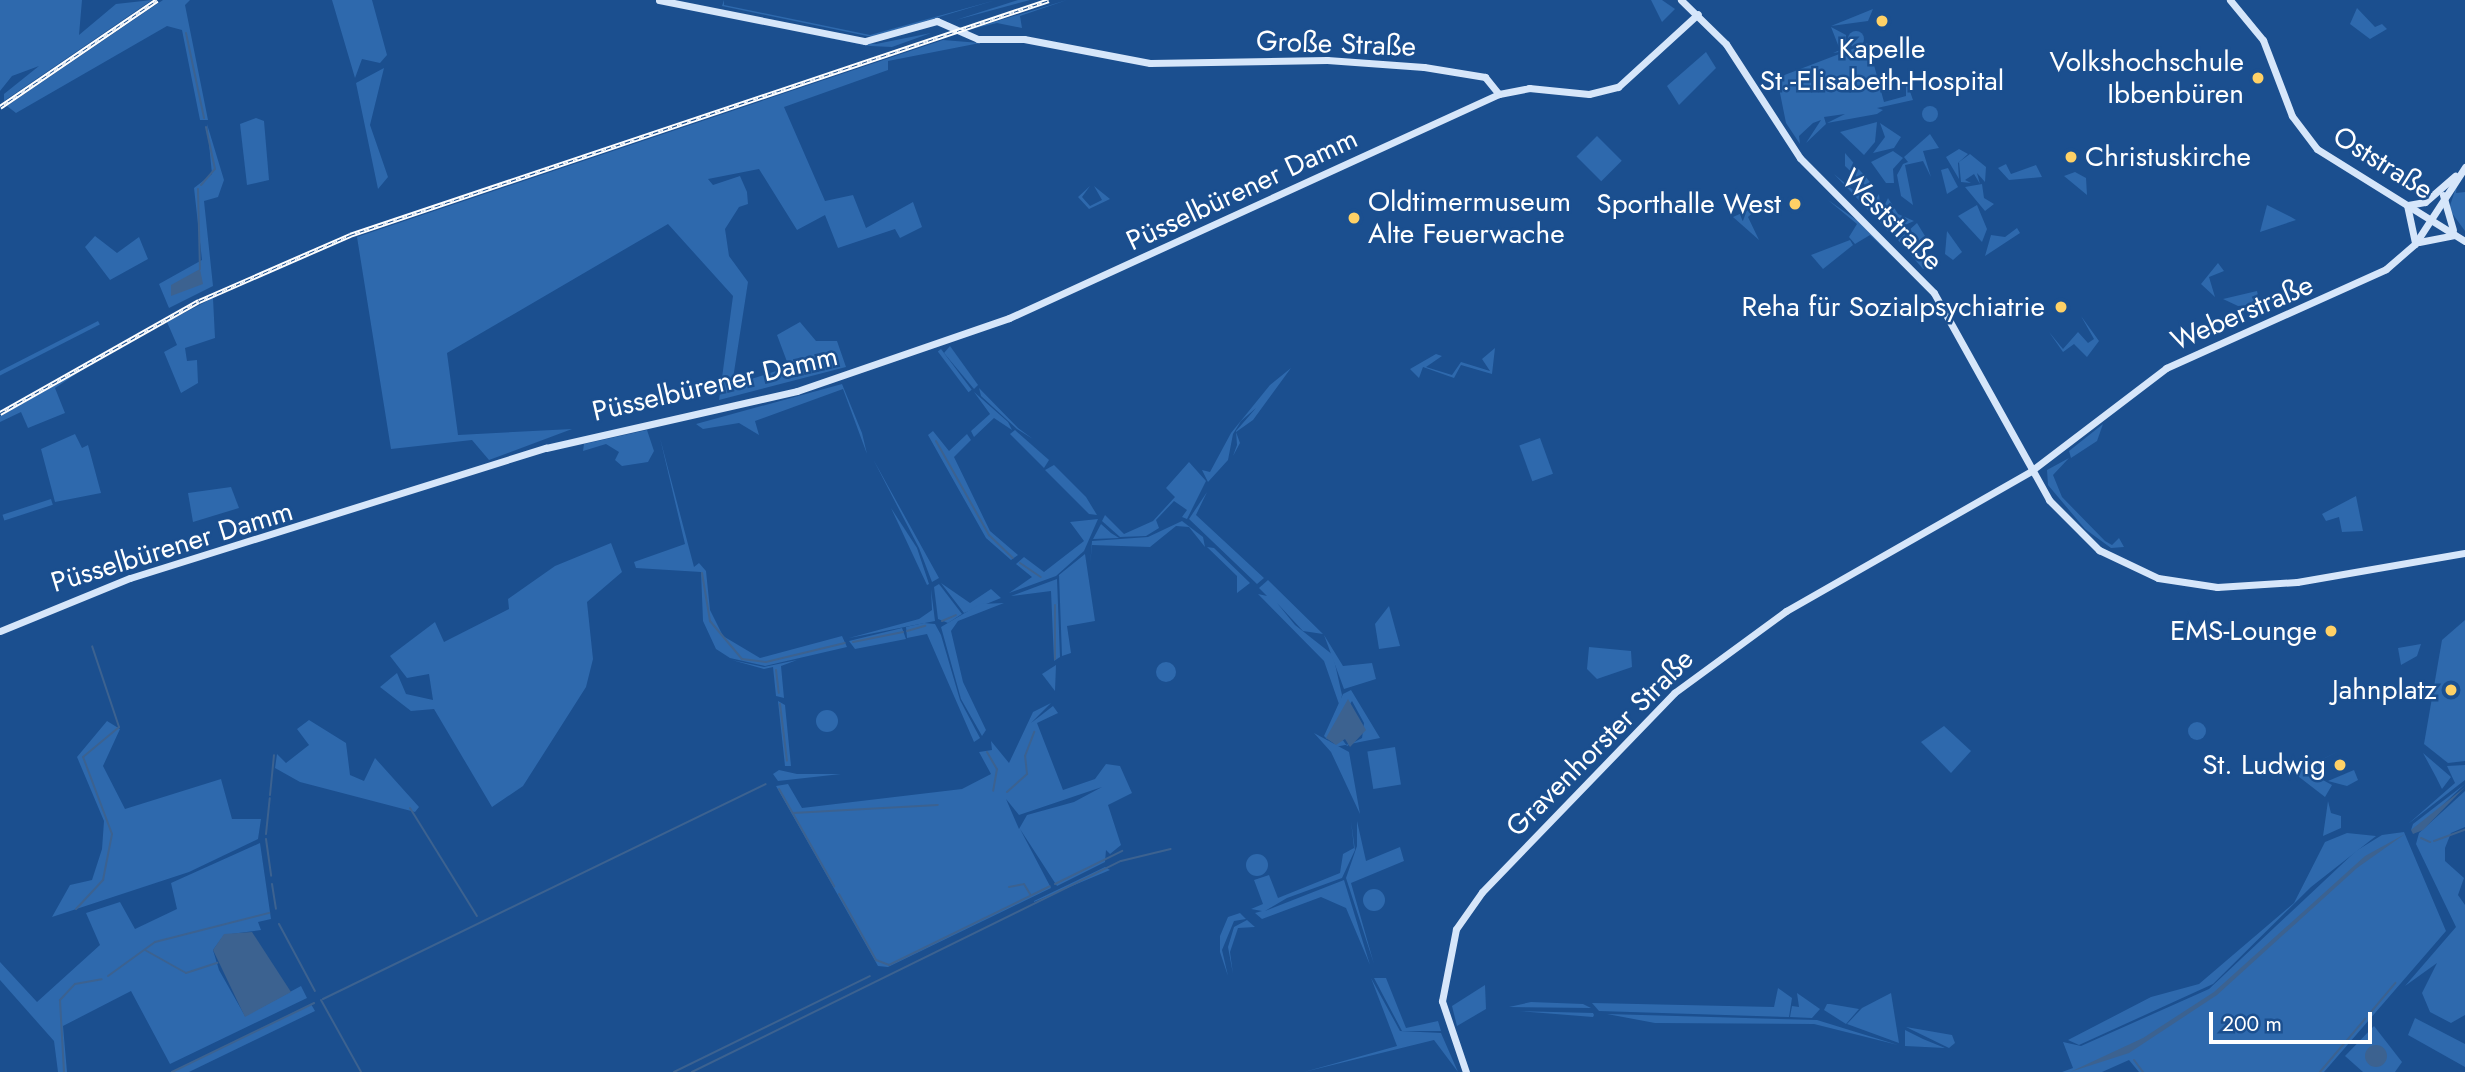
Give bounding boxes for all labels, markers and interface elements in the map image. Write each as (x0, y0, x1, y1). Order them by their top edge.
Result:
marker: Kapelle St.-Elisabeth-Hospital (1874, 13, 1890, 29)
street label: Große Straße (1255, 24, 1417, 64)
place label: Kapelle St.-Elisabeth-Hospital (1760, 32, 2004, 98)
place label: Volkshochschule Ibbenbüren (2049, 45, 2244, 111)
marker: Volkshochschule Ibbenbüren (2250, 70, 2266, 86)
street label: Oststraße (2327, 119, 2439, 207)
street label: Püsselbürener Damm (1121, 122, 1363, 258)
place label: Christuskirche (2085, 140, 2251, 174)
marker: Christuskirche (2063, 149, 2079, 165)
street label: Weststraße (1834, 162, 1950, 278)
place label: Oldtimermuseum Alte Feuerwache (1368, 185, 1571, 251)
place label: Sporthalle West (1596, 187, 1781, 221)
marker: Sporthalle West (1787, 196, 1803, 212)
marker: Oldtimermuseum Alte Feuerwache (1346, 210, 1362, 226)
street label: Weberstraße (2166, 268, 2318, 358)
place label: Reha für Sozialpsychiatrie (1741, 290, 2045, 324)
marker: Reha für Sozialpsychiatrie (2051, 297, 2071, 317)
street label: Püsselbürener Damm (589, 339, 841, 429)
street label: Püsselbürener Damm (47, 494, 297, 600)
place label: EMS-Lounge (2170, 614, 2317, 648)
marker: EMS-Lounge (2323, 623, 2339, 639)
street label: Gravenhorster Straße (1499, 642, 1701, 844)
place label: Jahnplatz (2332, 673, 2437, 707)
marker: Jahnplatz (2443, 682, 2459, 698)
place label: St. Ludwig (2202, 748, 2326, 782)
marker: St. Ludwig (2332, 757, 2348, 773)
scale bar (2213, 998, 2376, 1042)
text: 200 m (2222, 1009, 2282, 1039)

